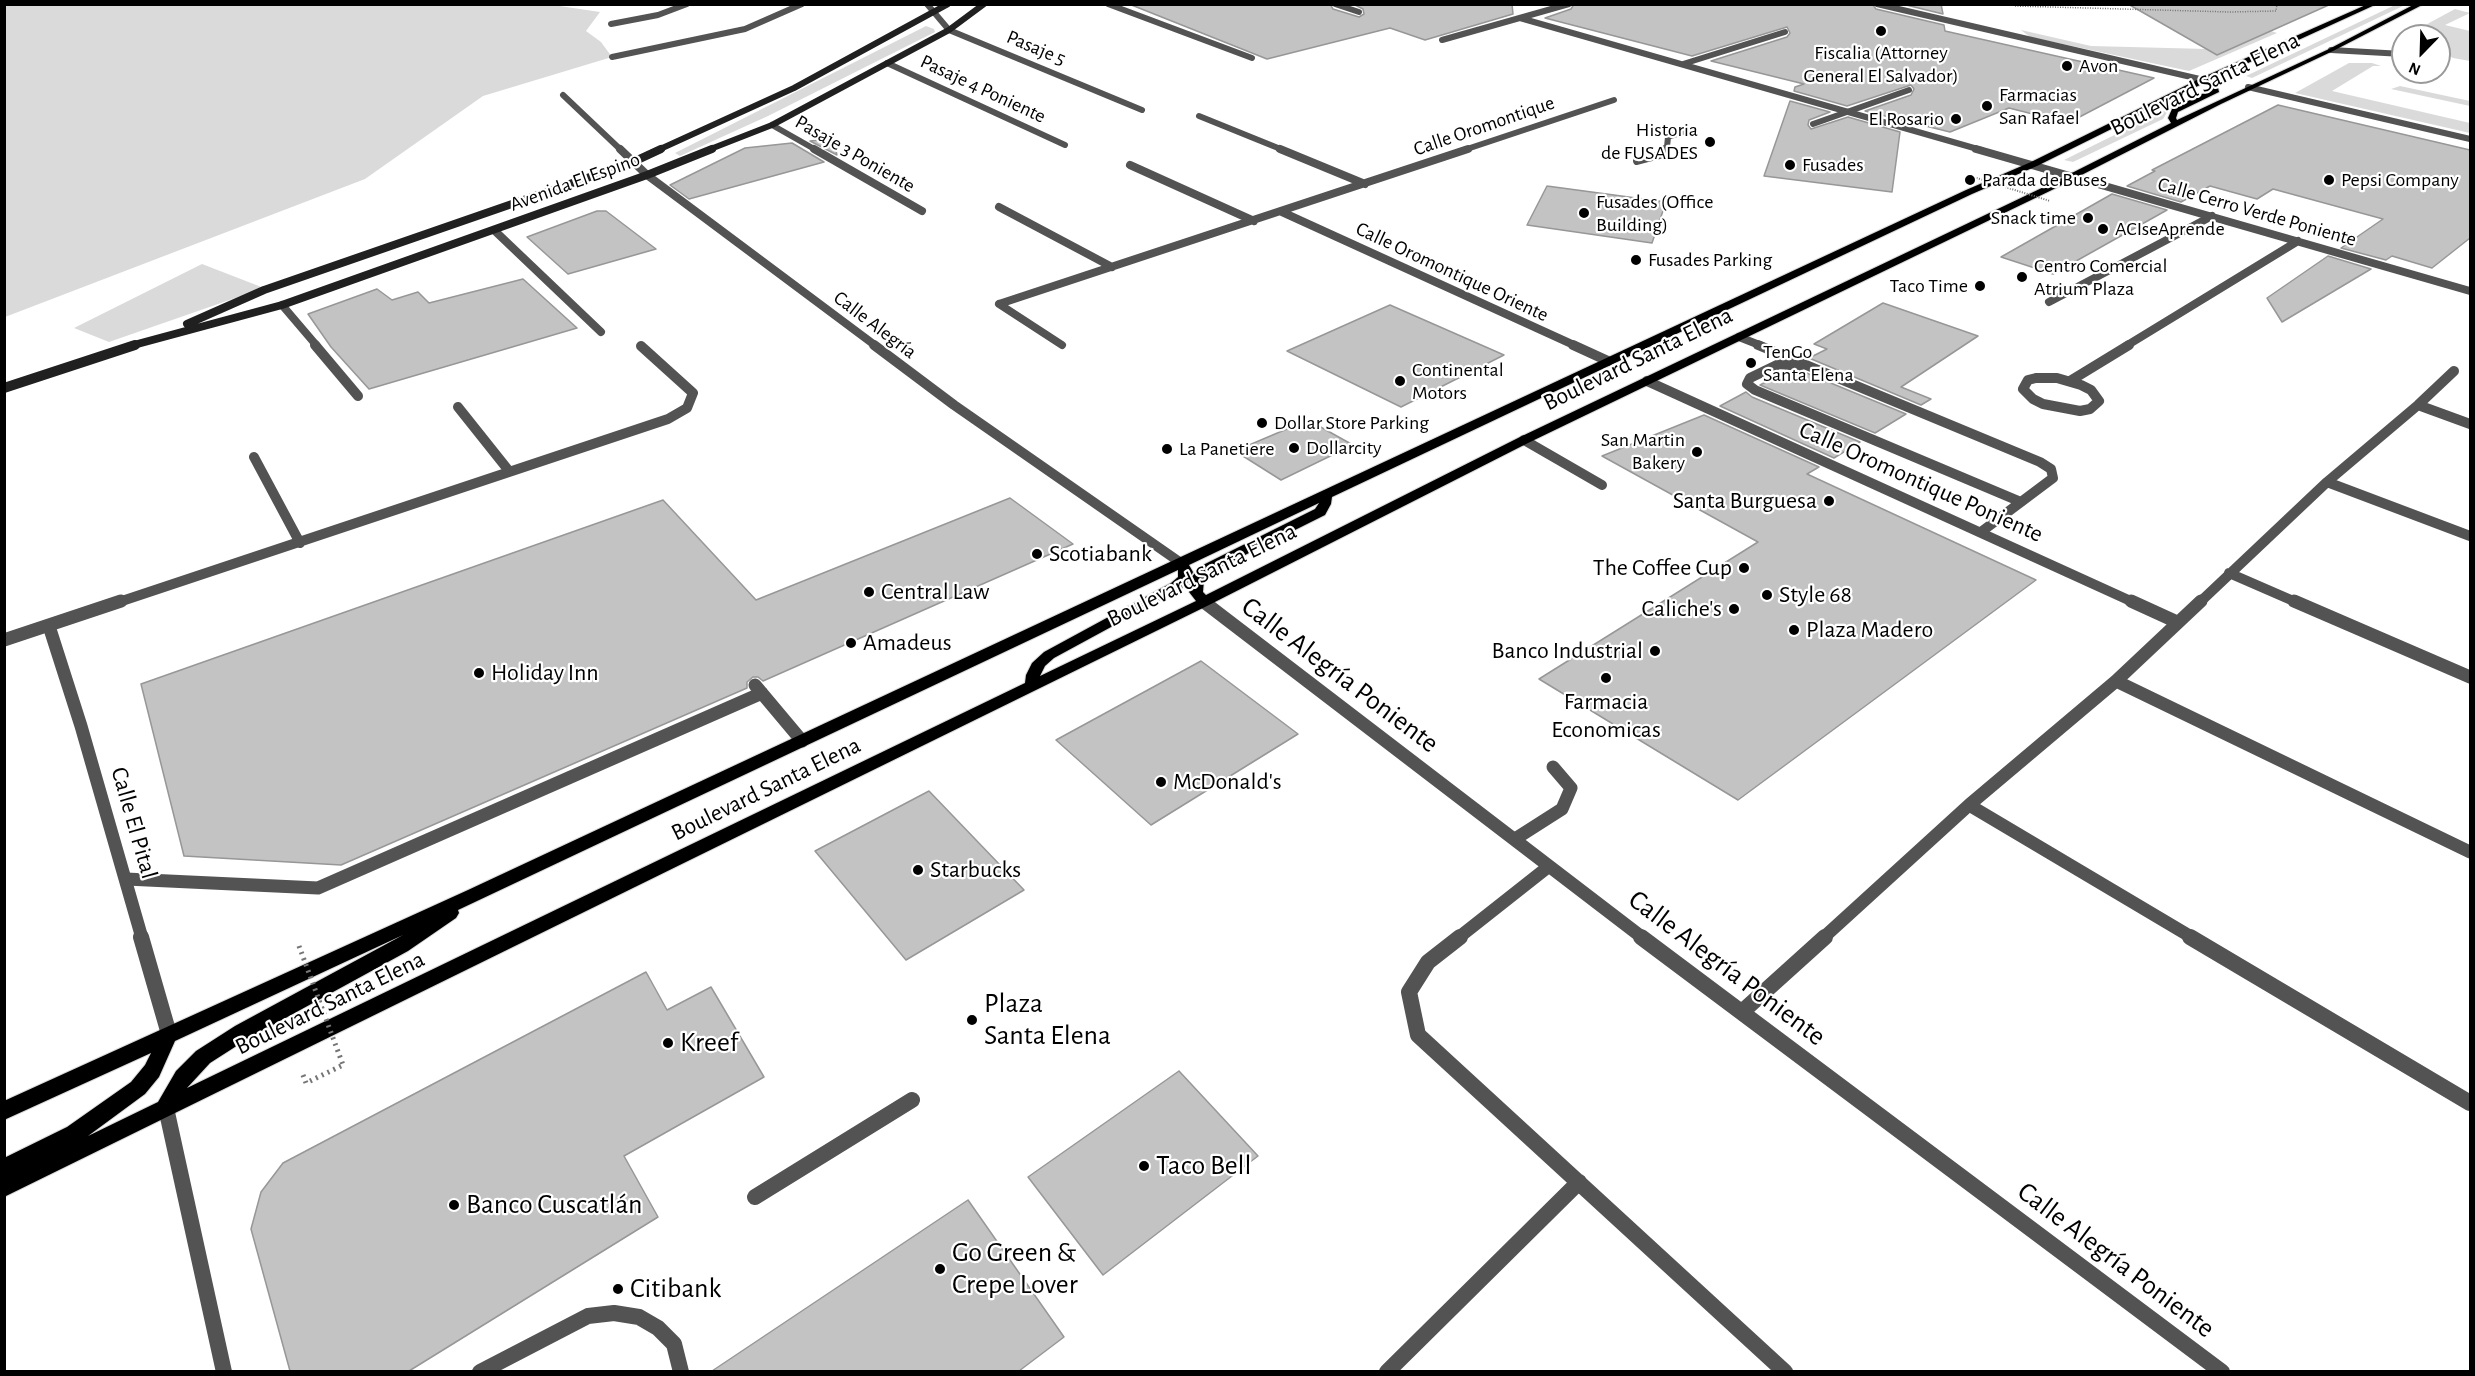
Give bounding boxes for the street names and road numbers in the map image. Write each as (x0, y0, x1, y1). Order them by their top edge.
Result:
street label: Pasaje 5 (1003, 25, 1069, 71)
street label: Boulevard Santa Elena (2106, 26, 2304, 142)
street label: Pasaje 4 Poniente (916, 49, 1050, 129)
street label: Calle Oromontique (1410, 91, 1558, 161)
street label: Pasaje 3 Poniente (791, 110, 919, 198)
street label: Avenida El Espino (507, 147, 643, 217)
street label: Calle Cerro Verde Poniente (2155, 172, 2359, 252)
street label: Calle Oromontique Oriente (1352, 217, 1552, 327)
street label: Calle Alegría (829, 286, 921, 364)
street label: Boulevard Santa Elena (1539, 301, 1737, 417)
street label: Calle Oromontique Poniente (1795, 415, 2047, 549)
street label: Boulevard Santa Elena (1103, 517, 1301, 633)
street label: Calle Alegría Poniente (1235, 590, 1445, 760)
street label: Boulevard Santa Elena (667, 731, 865, 847)
street label: Calle El Pital (104, 764, 164, 882)
street label: Calle Alegría Poniente (1622, 883, 1832, 1053)
street label: Boulevard Santa Elena (231, 945, 429, 1061)
street label: Calle Alegría Poniente (2011, 1175, 2221, 1345)

